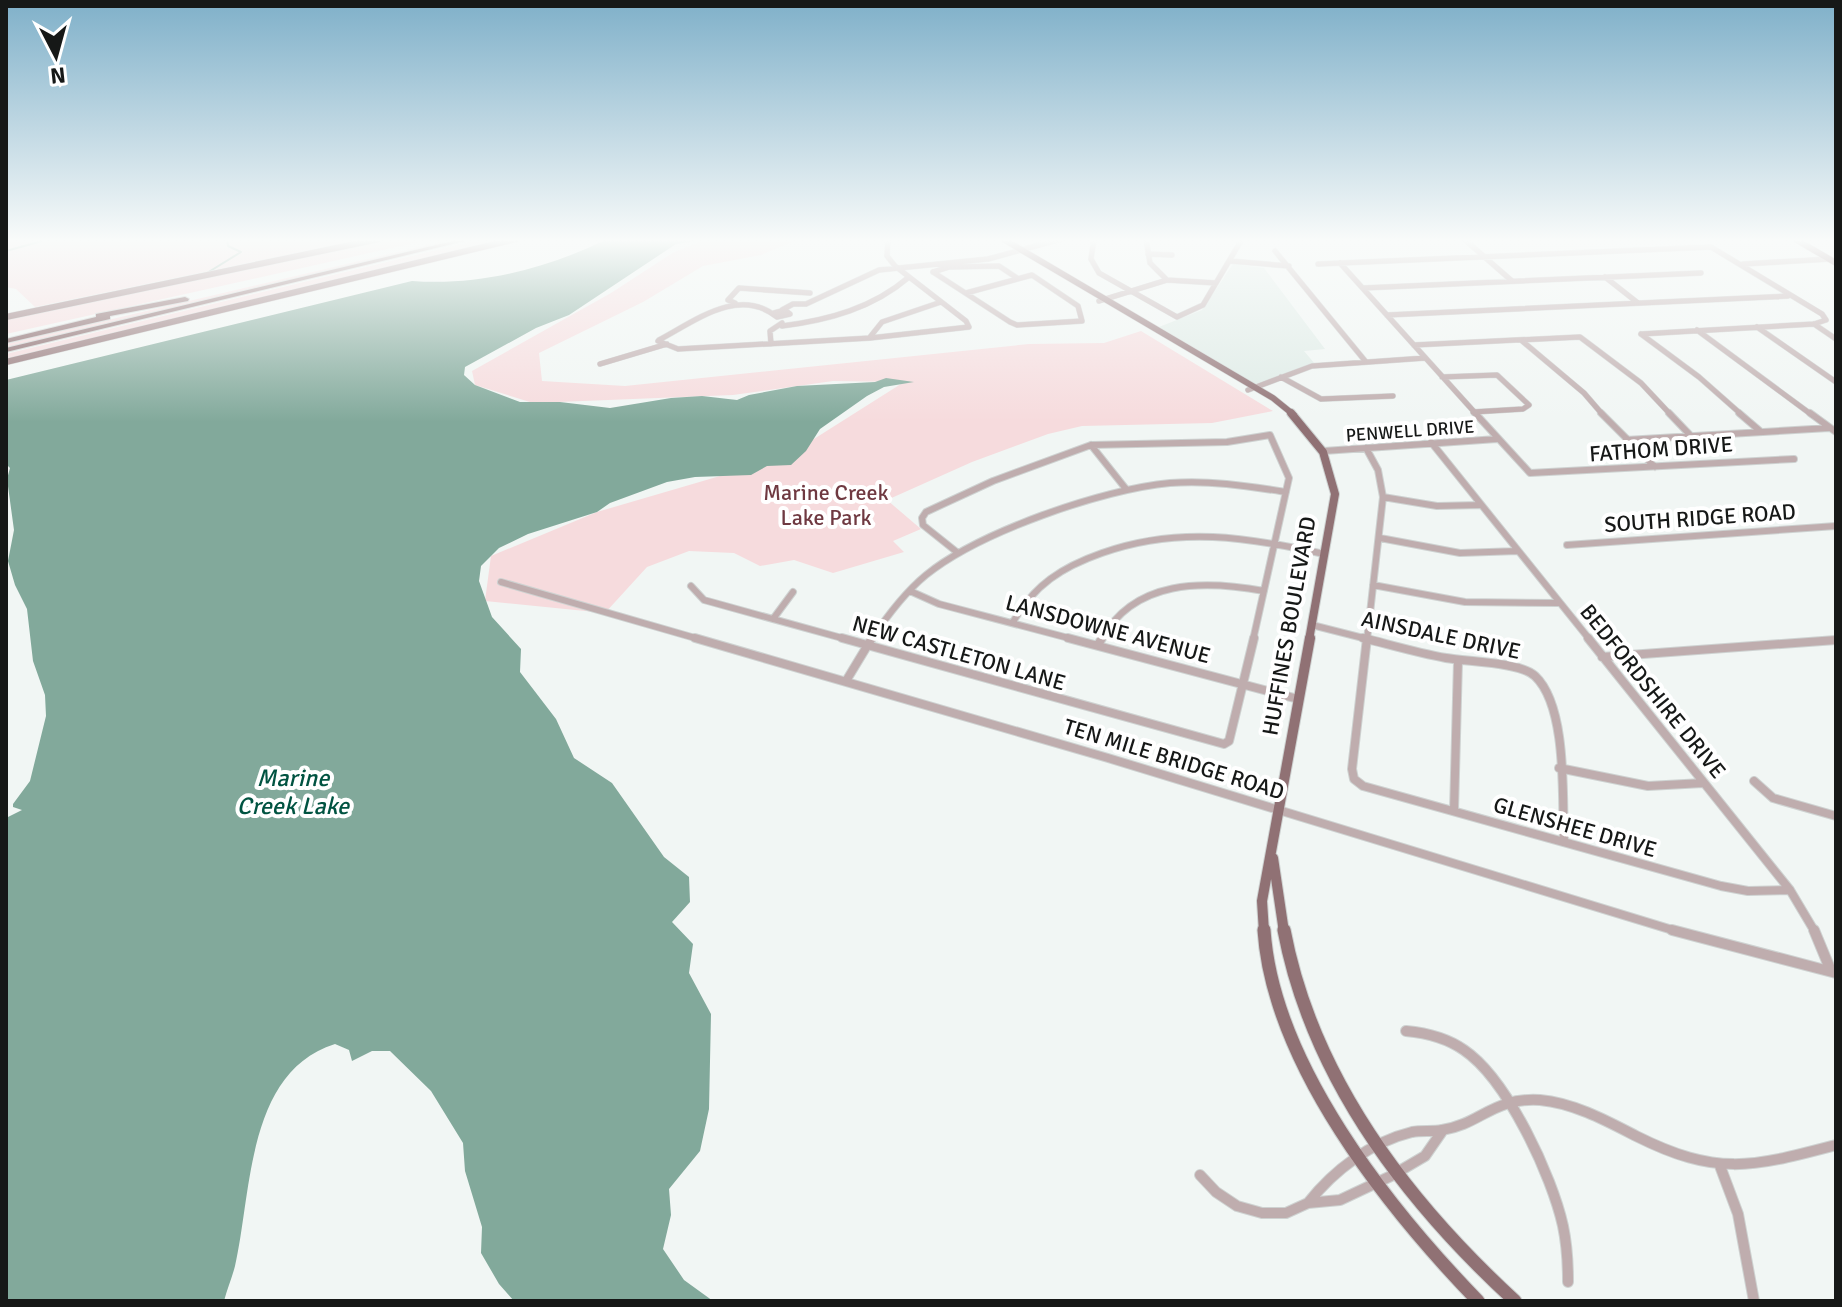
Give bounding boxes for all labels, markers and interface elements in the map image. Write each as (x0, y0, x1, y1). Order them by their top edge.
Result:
north arrow (16, 16, 96, 96)
text: N (49, 61, 67, 90)
street label: PENWELL DRIVE (1345, 416, 1475, 446)
street label: FATHOM DRIVE (1588, 431, 1734, 467)
park label: Marine Creek Lake Park (763, 479, 889, 531)
street label: SOUTH RIDGE ROAD (1603, 498, 1797, 538)
street label: HUFFINES BOULEVARD (1256, 514, 1322, 738)
street label: LANSDOWNE AVENUE (1003, 589, 1213, 669)
street label: BEDFORDSHIRE DRIVE (1574, 598, 1732, 784)
street label: AINSDALE DRIVE (1359, 605, 1523, 665)
street label: NEW CASTLETON LANE (849, 610, 1069, 696)
street label: TEN MILE BRIDGE ROAD (1060, 713, 1288, 805)
water label: Marine Creek Lake (237, 763, 350, 821)
street label: GLENSHEE DRIVE (1490, 791, 1660, 863)

